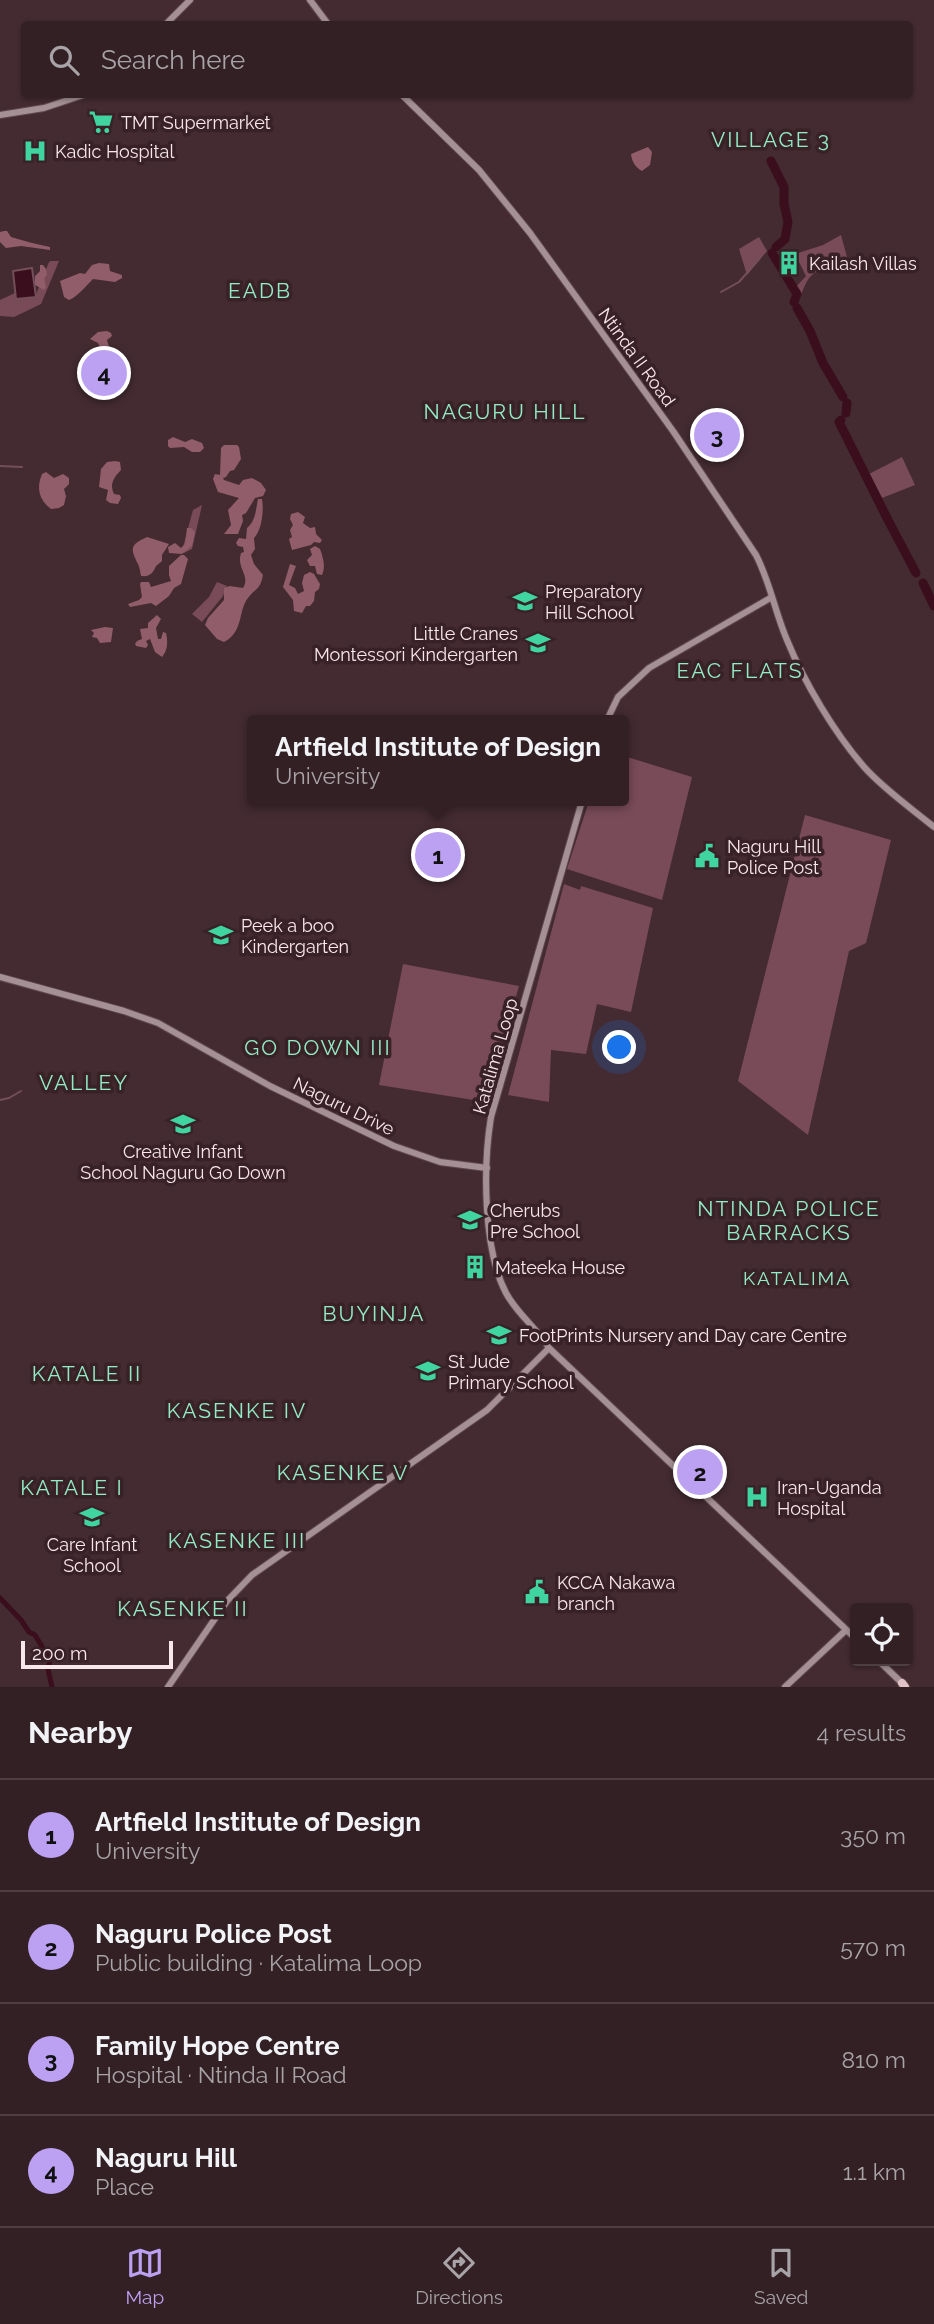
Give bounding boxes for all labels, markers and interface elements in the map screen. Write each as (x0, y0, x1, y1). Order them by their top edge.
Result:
search box (21, 21, 913, 98)
icon: search (45, 41, 83, 79)
text: Search here (101, 45, 245, 75)
supermarket icon: TMT Supermarket (87, 108, 115, 136)
place label: TMT Supermarket (121, 112, 271, 133)
district label: VILLAGE 3 (711, 127, 831, 152)
hospital icon: Kadic Hospital (21, 137, 49, 165)
place label: Kadic Hospital (55, 141, 174, 162)
building icon: Kailash Villas (775, 249, 803, 277)
place label: Kailash Villas (809, 253, 917, 274)
district label: EADB (228, 278, 292, 303)
street label: Ntinda II Road (594, 304, 680, 410)
pin: 4 (81, 347, 127, 399)
district label: NAGURU HILL (424, 399, 586, 424)
pin: 3 (694, 409, 740, 461)
place label: Preparatory Hill School (545, 581, 643, 623)
school or university icon: Preparatory Hill School (511, 587, 539, 615)
place label: Little Cranes Montessori Kindergarten (314, 623, 518, 665)
school or university icon: Little Cranes Montessori Kindergarten (524, 629, 552, 657)
district label: EAC FLATS (676, 658, 804, 683)
popup (247, 715, 629, 806)
text: Artfield Institute of Design (275, 732, 601, 762)
text: University (275, 762, 380, 789)
pin: 1 (415, 829, 461, 881)
place label: Naguru Hill Police Post (727, 836, 821, 878)
public building icon: Naguru Hill Police Post (693, 842, 721, 870)
place label: Peek a boo Kindergarten (241, 915, 349, 957)
school or university icon: Peek a boo Kindergarten (207, 921, 235, 949)
street label: Katalima Loop (468, 996, 522, 1116)
your location (602, 1030, 636, 1064)
district label: GO DOWN III (244, 1035, 392, 1060)
district label: VALLEY (39, 1070, 129, 1095)
street label: Naguru Drive (290, 1072, 398, 1140)
school or university icon: Creative Infant School Naguru Go Down (169, 1110, 197, 1138)
place label: Creative Infant School Naguru Go Down (80, 1141, 286, 1183)
district label: NTINDA POLICE BARRACKS (697, 1196, 881, 1245)
place label: Cherubs Pre School (490, 1200, 580, 1242)
school or university icon: Cherubs Pre School (456, 1206, 484, 1234)
building icon: Mateeka House (461, 1253, 489, 1281)
place label: Mateeka House (495, 1257, 626, 1278)
district label: KATALIMA (743, 1267, 851, 1289)
district label: BUYINJA (323, 1301, 425, 1326)
school or university icon: FootPrints Nursery and Day care Centre (485, 1321, 513, 1349)
place label: FootPrints Nursery and Day care Centre (519, 1325, 847, 1346)
place label: St Jude Primary School (448, 1351, 574, 1393)
school or university icon: St Jude Primary School (414, 1357, 442, 1385)
district label: KATALE II (32, 1361, 142, 1386)
district label: KASENKE IV (167, 1398, 307, 1423)
pin: 2 (677, 1446, 723, 1498)
district label: KASENKE V (277, 1460, 409, 1485)
district label: KATALE I (20, 1475, 124, 1500)
place label: Iran-Uganda Hospital (777, 1477, 882, 1519)
hospital icon: Iran-Uganda Hospital (743, 1483, 771, 1511)
school or university icon: Care Infant School (78, 1503, 106, 1531)
district label: KASENKE III (168, 1528, 306, 1553)
place label: Care Infant School (47, 1534, 137, 1576)
place label: KCCA Nakawa branch (557, 1572, 675, 1614)
public building icon: KCCA Nakawa branch (523, 1578, 551, 1606)
district label: KASENKE II (117, 1596, 249, 1621)
map controls (850, 1603, 913, 1666)
button: locate (850, 1603, 913, 1666)
scale bar (21, 1638, 173, 1670)
text: 200 m (32, 1642, 87, 1664)
text: Nearby (28, 1715, 132, 1750)
text: 4 results (817, 1719, 906, 1746)
text: Artfield Institute of Design (95, 1807, 421, 1837)
text: 1 (45, 1822, 57, 1849)
text: 350 m (840, 1822, 906, 1849)
text: University (95, 1837, 200, 1864)
text: Naguru Police Post (95, 1919, 332, 1949)
text: 2 (45, 1934, 57, 1961)
text: 570 m (840, 1934, 906, 1961)
text: Public building · Katalima Loop (95, 1949, 422, 1976)
text: Family Hope Centre (95, 2031, 340, 2061)
text: 3 (45, 2046, 57, 2073)
text: 810 m (841, 2046, 906, 2073)
text: Hospital · Ntinda II Road (95, 2061, 347, 2088)
text: Naguru Hill (95, 2143, 237, 2173)
text: 4 (44, 2158, 58, 2185)
text: 1.1 km (843, 2158, 906, 2185)
text: Place (95, 2173, 154, 2200)
tab: Map (126, 2244, 164, 2308)
tab: Directions (415, 2244, 503, 2308)
tab: Saved (754, 2244, 808, 2308)

